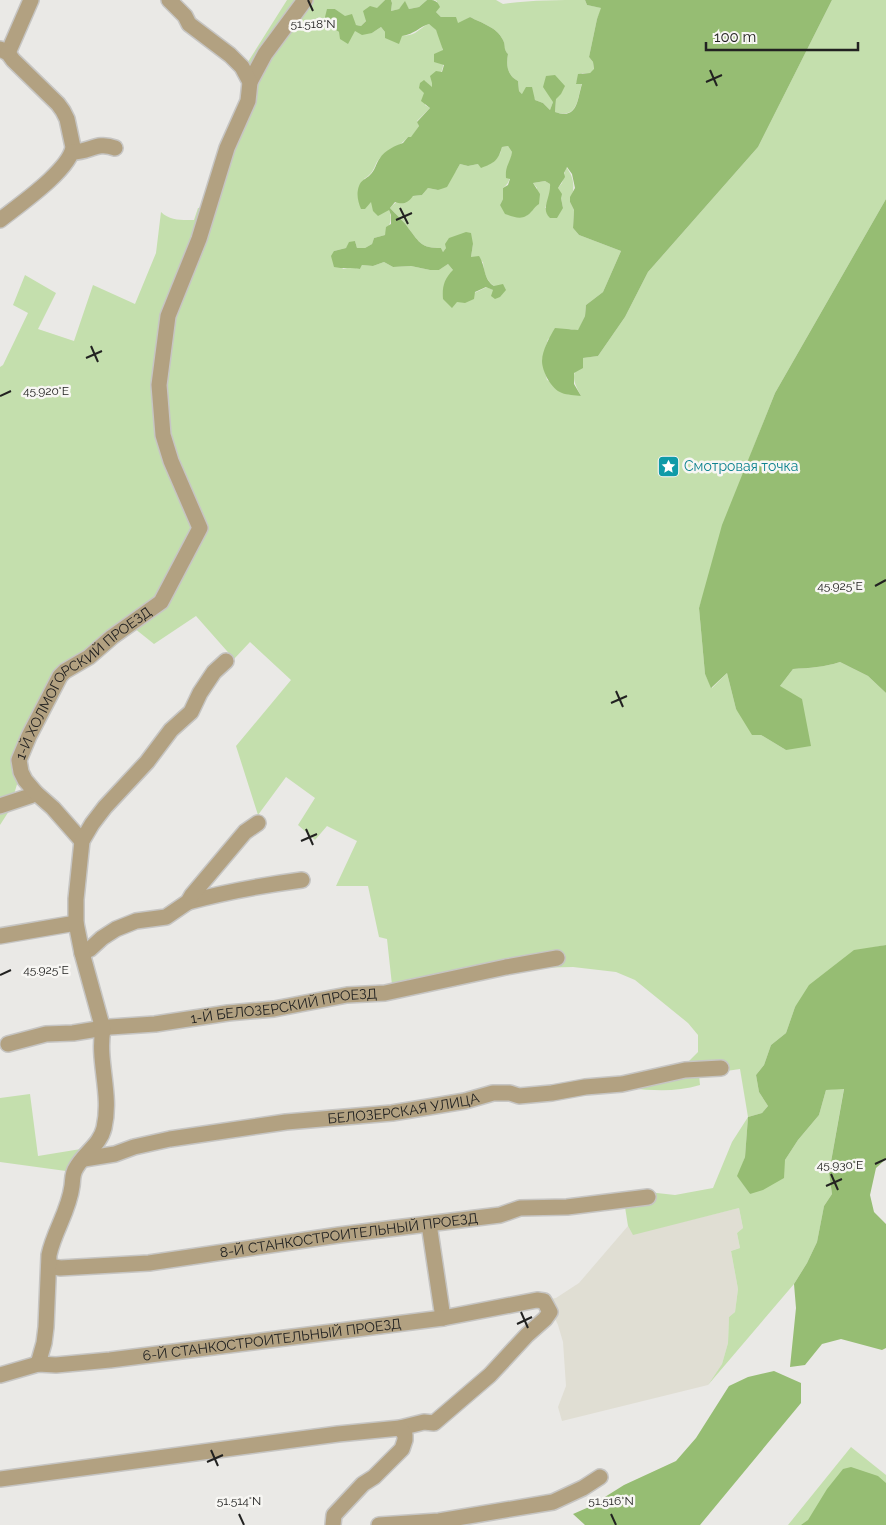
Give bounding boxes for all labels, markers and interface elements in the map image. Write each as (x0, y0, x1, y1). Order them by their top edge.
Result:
text: 51.518°N (290, 17, 336, 31)
scale bar (706, 20, 858, 52)
text: 100 m (714, 28, 756, 46)
text: 45.920°E (23, 384, 69, 398)
place icon: Смотровая точка (656, 454, 680, 478)
place label: Смотровая точка (684, 458, 798, 474)
text: 45.925°E (817, 579, 863, 593)
street label: 1-Й ХОЛМОГОРСКИЙ ПРОЕЗД (12, 604, 154, 762)
text: 45.925°E (23, 963, 69, 977)
street label: 1-Й БЕЛОЗЕРСКИЙ ПРОЕЗД (189, 985, 377, 1027)
street label: БЕЛОЗЕРСКАЯ УЛИЦА (327, 1089, 481, 1126)
text: 45.930°E (817, 1158, 863, 1172)
street label: 8-Й СТАНКОСТРОИТЕЛЬНЫЙ ПРОЕЗД (219, 1210, 479, 1260)
street label: 6-Й СТАНКОСТРОИТЕЛЬНЫЙ ПРОЕЗД (142, 1315, 402, 1364)
text: 51.514°N (217, 1494, 261, 1508)
text: 51.516°N (588, 1494, 634, 1508)

